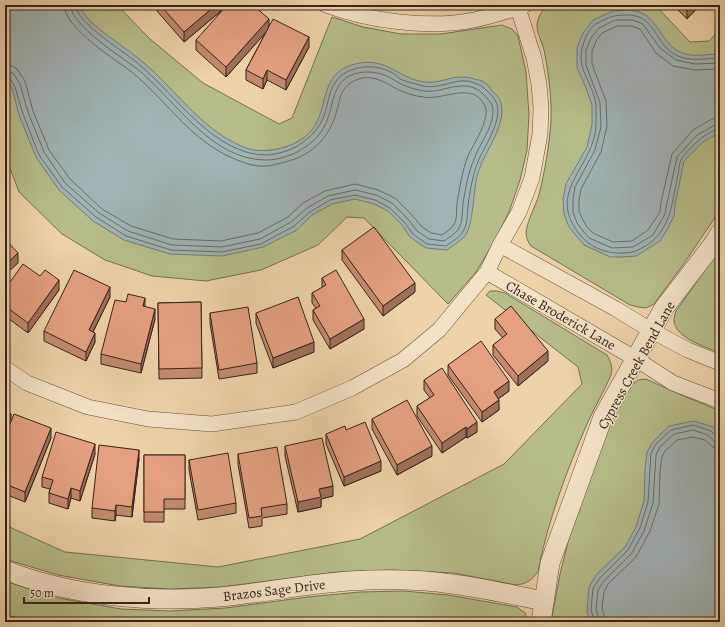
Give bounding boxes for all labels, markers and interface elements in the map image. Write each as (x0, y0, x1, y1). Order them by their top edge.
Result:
street label: Chase Broderick Lane (502, 276, 619, 355)
street label: Cypress Creek Bend Lane (593, 298, 680, 433)
street label: Brazos Sage Drive (222, 575, 326, 606)
scale bar (24, 579, 149, 605)
text: 50 m (30, 585, 54, 601)

